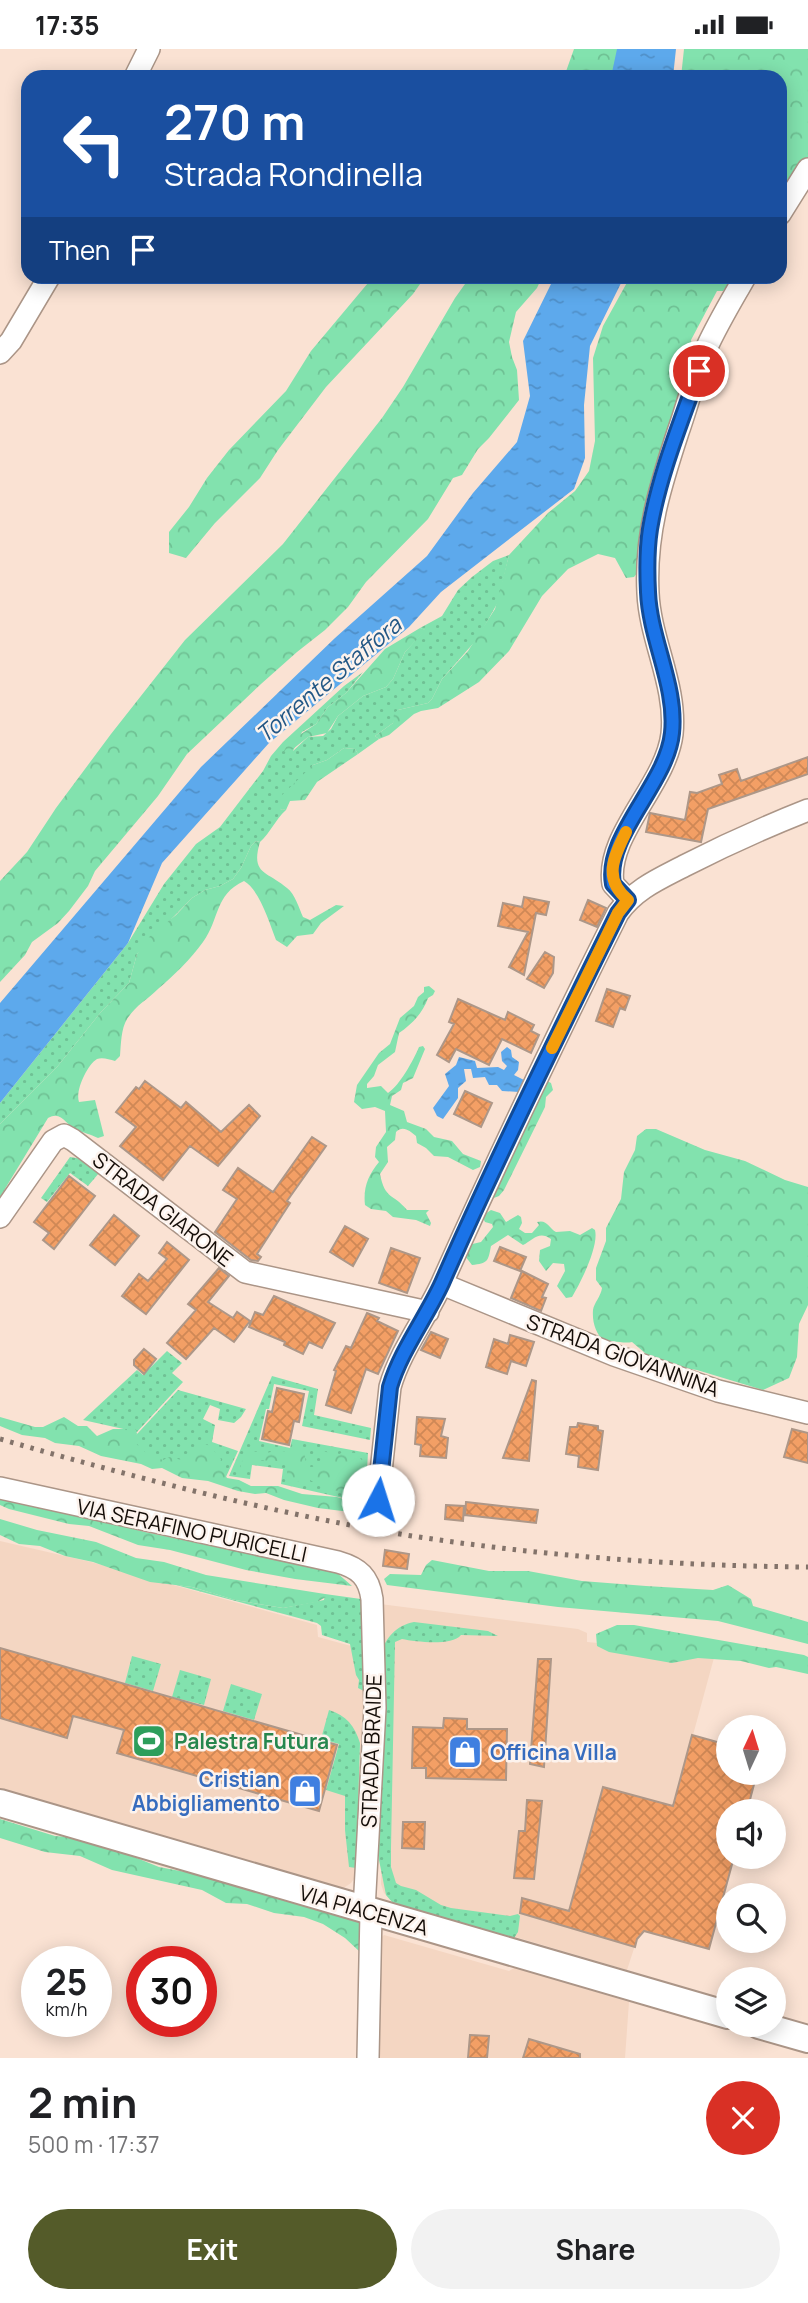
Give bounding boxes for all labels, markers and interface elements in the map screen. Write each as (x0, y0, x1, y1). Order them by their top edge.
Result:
text: 17:35 (35, 7, 100, 43)
text: 270 m (164, 88, 305, 155)
icon: left (49, 98, 140, 189)
text: Strada Rondinella (164, 152, 423, 196)
icon: arrive (124, 231, 162, 269)
text: Then (49, 232, 110, 268)
pin (669, 341, 729, 401)
icon: arrive (680, 352, 718, 390)
water label: Torrente Staffora (249, 608, 408, 749)
street label: STRADA GIARONE (87, 1145, 239, 1273)
street label: STRADA GIOVANNINA (523, 1307, 723, 1403)
position arrow (341, 1463, 415, 1537)
street label: VIA SERAFINO PURICELLI (74, 1492, 310, 1568)
street label: STRADA BRAIDE (354, 1674, 388, 1828)
north arrow (716, 1715, 786, 1785)
map controls (716, 1715, 786, 2037)
sports icon: Palestra Futura (130, 1722, 168, 1760)
place label: Palestra Futura (174, 1727, 329, 1755)
shop icon: Officina Villa (446, 1733, 484, 1771)
place label: Officina Villa (490, 1738, 617, 1766)
place label: Cristian Abbigliamento (132, 1765, 280, 1817)
shop icon: Cristian Abbigliamento (286, 1772, 324, 1810)
button: sound (716, 1799, 786, 1869)
street label: VIA PIACENZA (296, 1878, 432, 1942)
button: search (716, 1883, 786, 1953)
speed limit sign: 30 (126, 1946, 217, 2037)
text: 25 (46, 1958, 87, 2006)
button: layers (716, 1967, 786, 2037)
text: km/h (46, 1997, 87, 2021)
text: 2 min (28, 2073, 137, 2131)
button: close (706, 2081, 780, 2155)
text: 500 m · 17:37 (28, 2128, 160, 2160)
button: Exit (28, 2209, 397, 2289)
button: Share (411, 2209, 780, 2289)

